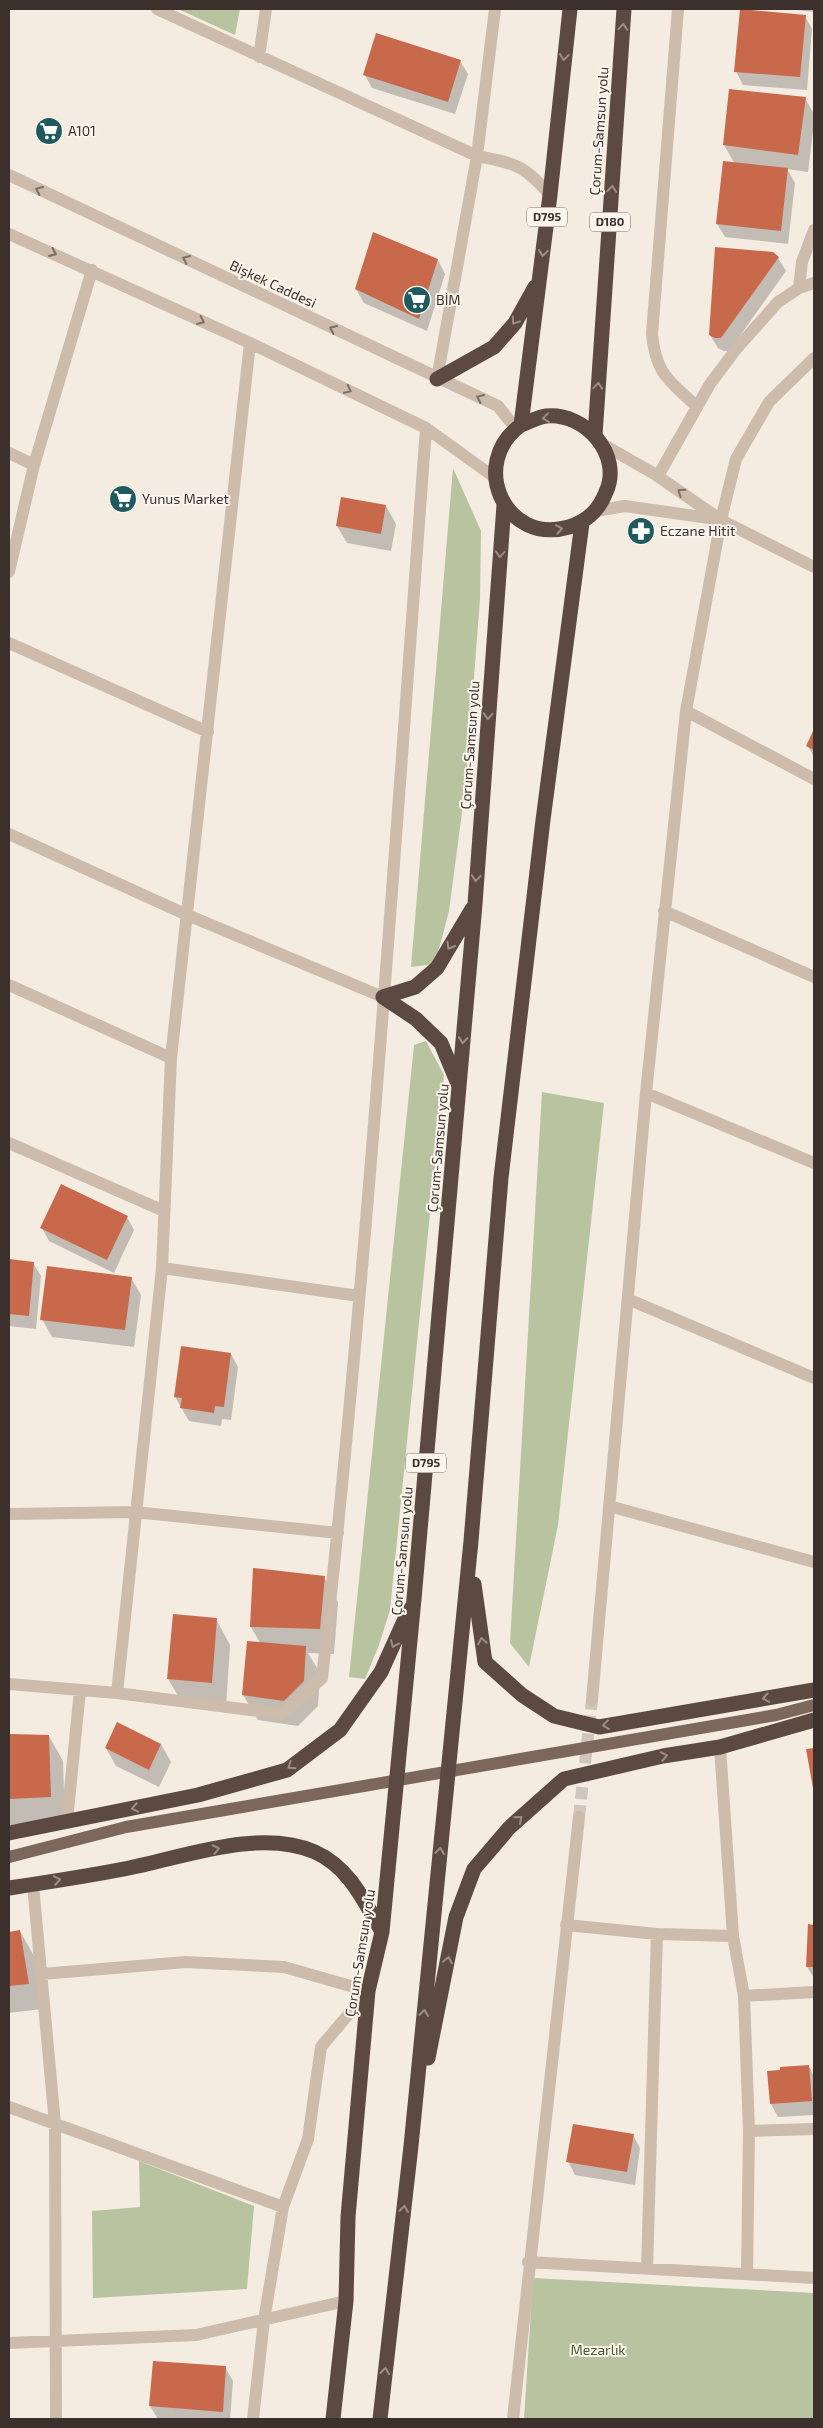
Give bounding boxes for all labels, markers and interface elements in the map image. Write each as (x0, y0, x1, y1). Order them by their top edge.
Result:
one-way arrow (617, 23, 628, 31)
one-way arrow (559, 53, 570, 61)
street label: Çorum-Samsun yolu (586, 66, 612, 196)
supermarket icon: A101 (34, 116, 64, 146)
place label: A101 (68, 122, 96, 139)
one-way arrow (35, 185, 44, 196)
one-way arrow (606, 185, 617, 193)
road number: D795 (527, 208, 567, 226)
road number: D180 (590, 212, 630, 232)
one-way arrow (48, 247, 57, 258)
one-way arrow (538, 250, 549, 258)
one-way arrow (182, 255, 191, 266)
street label: Bişkek Caddesi (227, 256, 319, 312)
supermarket icon: BİM (402, 285, 432, 315)
place label: BİM (436, 291, 461, 308)
one-way arrow (196, 314, 205, 325)
one-way arrow (512, 315, 521, 325)
one-way arrow (329, 325, 338, 336)
one-way arrow (593, 382, 604, 390)
one-way arrow (343, 384, 352, 395)
one-way arrow (476, 393, 485, 404)
one-way arrow (541, 413, 550, 423)
supermarket icon: Yunus Market (108, 484, 138, 514)
one-way arrow (677, 489, 687, 498)
place label: Yunus Market (142, 490, 229, 507)
pharmacy icon: Eczane Hitit (626, 516, 656, 546)
place label: Eczane Hitit (660, 522, 735, 539)
one-way arrow (554, 525, 563, 535)
one-way arrow (495, 550, 506, 558)
street label: Çorum-Samsun yolu (457, 680, 483, 810)
one-way arrow (483, 712, 494, 720)
one-way arrow (471, 874, 482, 882)
one-way arrow (447, 941, 457, 950)
one-way arrow (458, 1036, 469, 1044)
street label: Çorum-Samsun yolu (423, 1083, 453, 1213)
road number: D795 (406, 1454, 446, 1472)
street label: Çorum-Samsun yolu (387, 1486, 417, 1616)
one-way arrow (477, 1637, 487, 1645)
one-way arrow (389, 1639, 400, 1648)
one-way arrow (762, 1693, 771, 1703)
one-way arrow (602, 1719, 610, 1730)
one-way arrow (659, 1752, 668, 1762)
one-way arrow (287, 1760, 297, 1769)
one-way arrow (130, 1802, 139, 1812)
one-way arrow (513, 1816, 522, 1825)
one-way arrow (212, 1844, 221, 1854)
one-way arrow (434, 1847, 445, 1855)
one-way arrow (52, 1876, 61, 1886)
street label: Çorum-Samsun yolu (341, 1888, 379, 2018)
one-way arrow (442, 1956, 452, 1965)
one-way arrow (418, 2009, 429, 2017)
one-way arrow (398, 2205, 409, 2213)
park label: Mezarlık (570, 2341, 626, 2358)
one-way arrow (379, 2367, 390, 2375)

